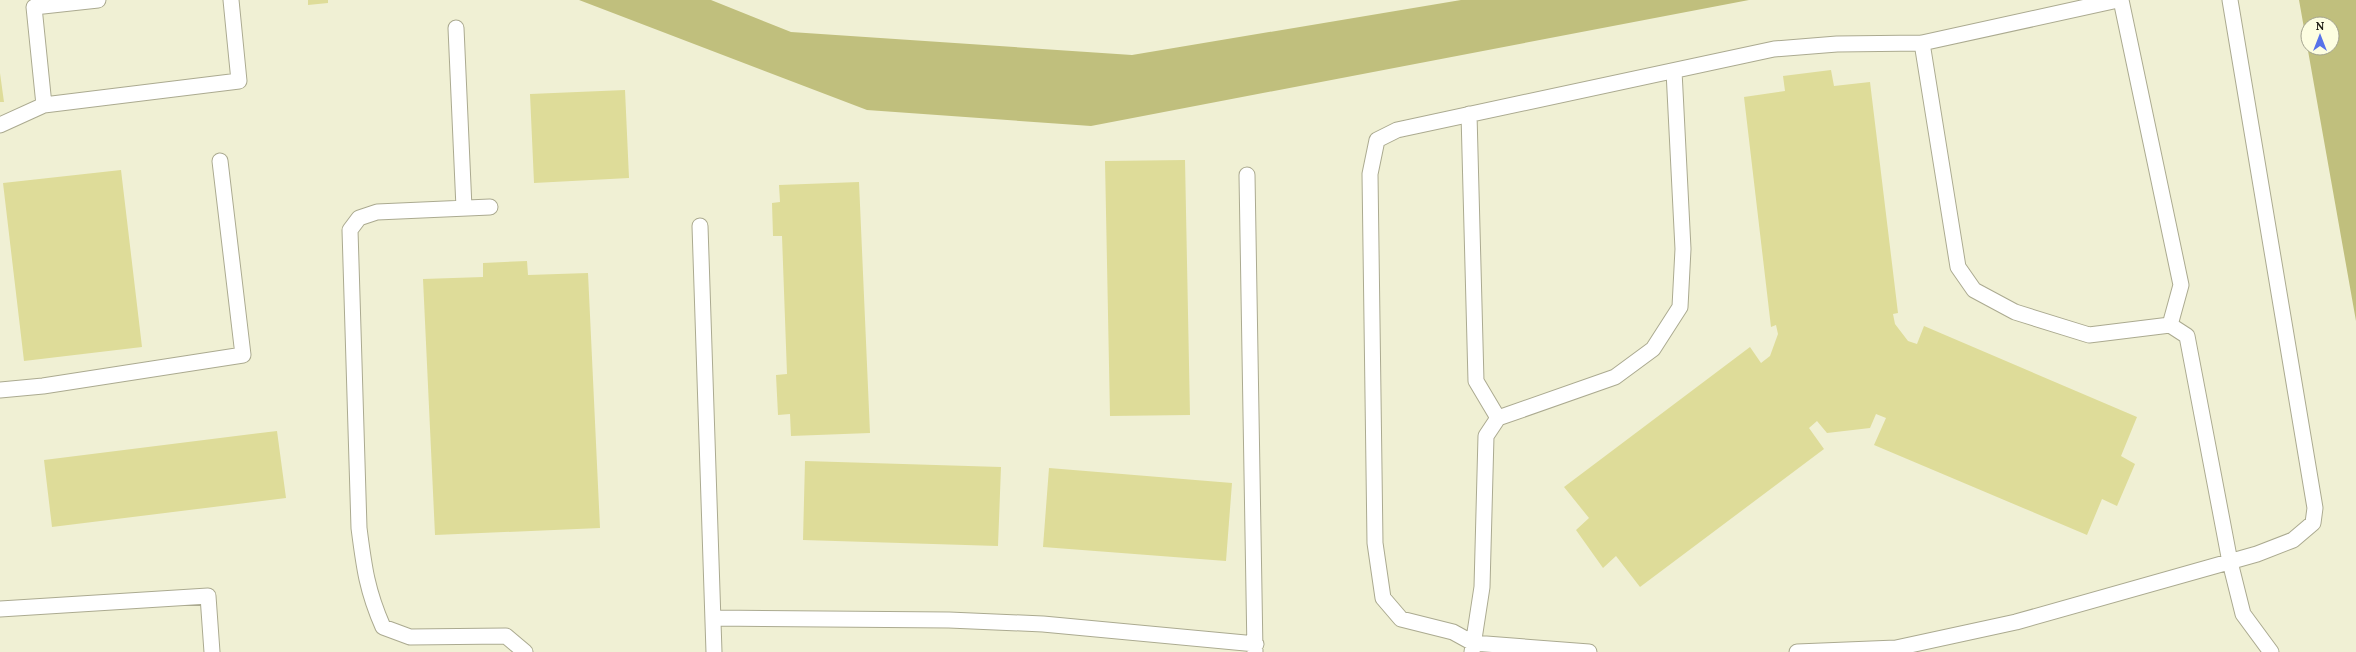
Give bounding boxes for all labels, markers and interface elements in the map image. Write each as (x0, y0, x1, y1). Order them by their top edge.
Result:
north arrow (2300, 16, 2340, 56)
text: N (2316, 19, 2325, 33)

